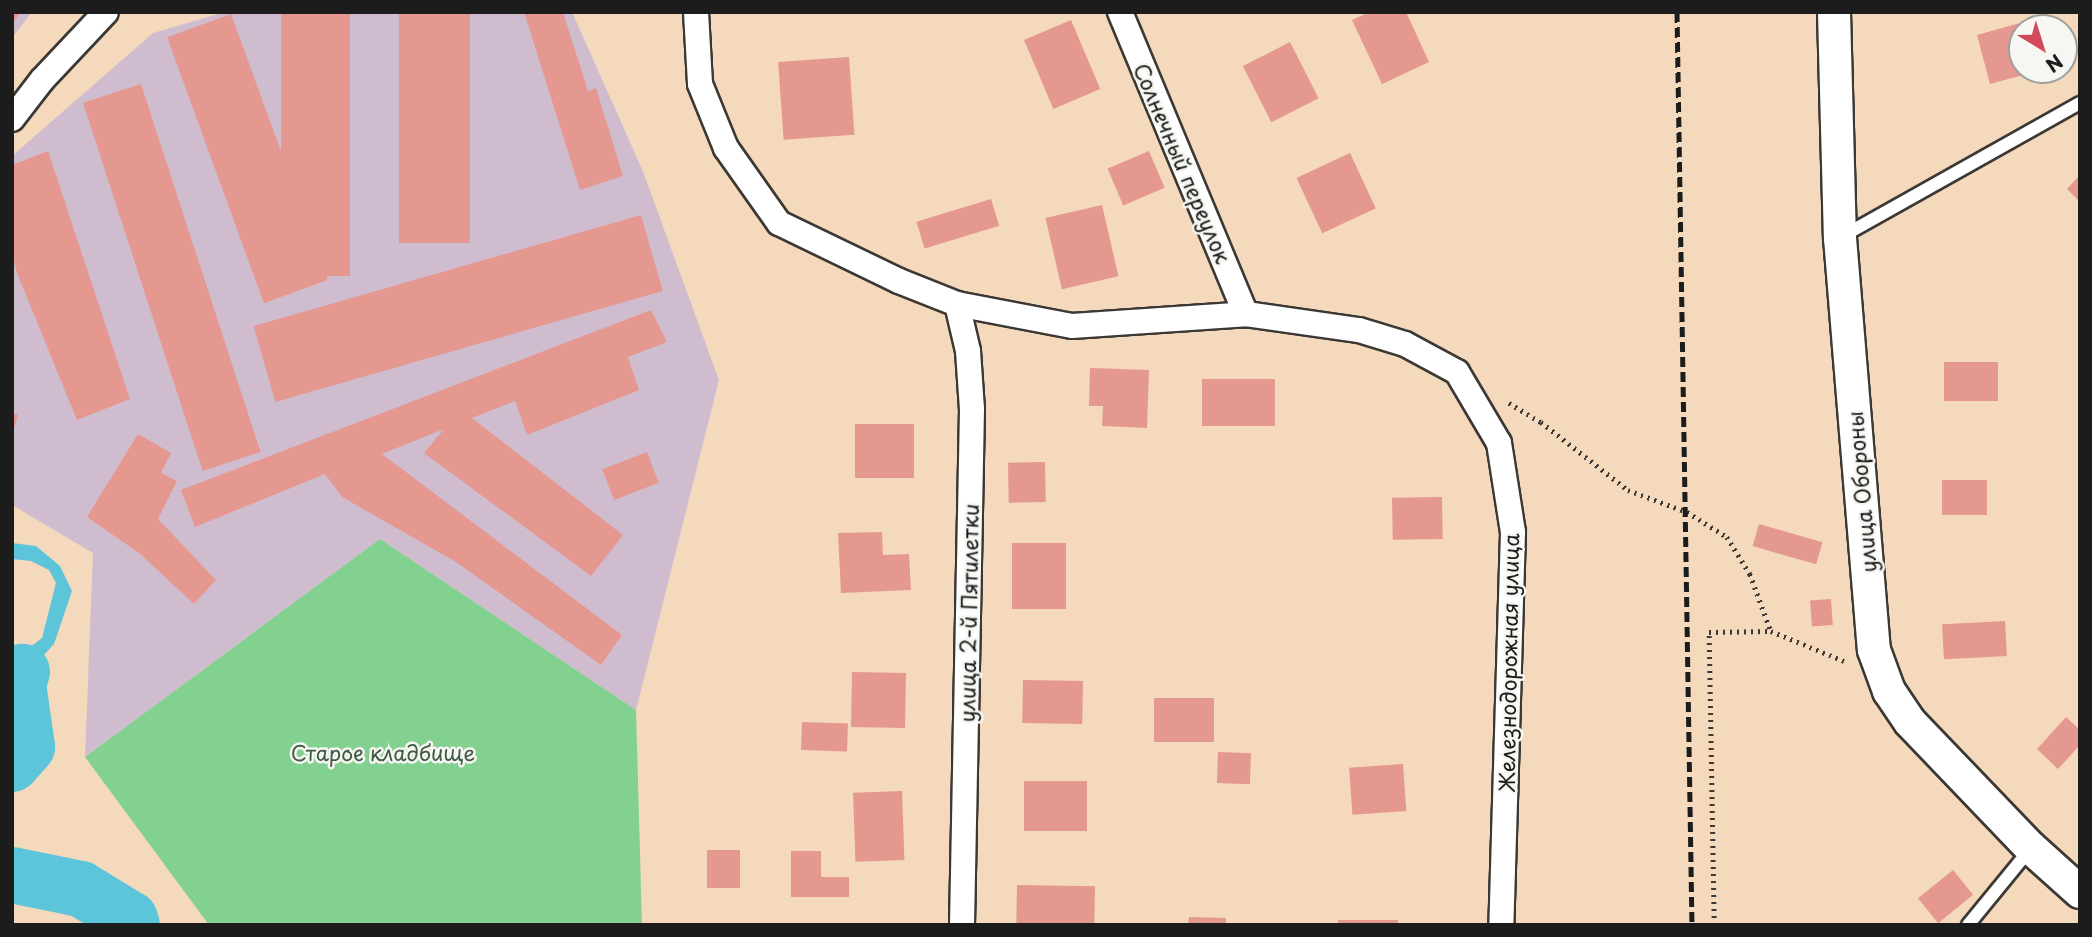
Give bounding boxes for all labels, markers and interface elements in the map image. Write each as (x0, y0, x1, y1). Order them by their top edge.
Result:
north arrow (2008, 14, 2078, 84)
text: N (2040, 48, 2069, 80)
street label: Солнечный переулок (1129, 59, 1237, 267)
street label: улица Обороны (1841, 410, 1881, 574)
street label: улица 2-й Пятилетки (953, 503, 983, 723)
street label: Железнодорожная улица (1493, 533, 1523, 793)
park label: Старое кладбище (290, 739, 476, 765)

